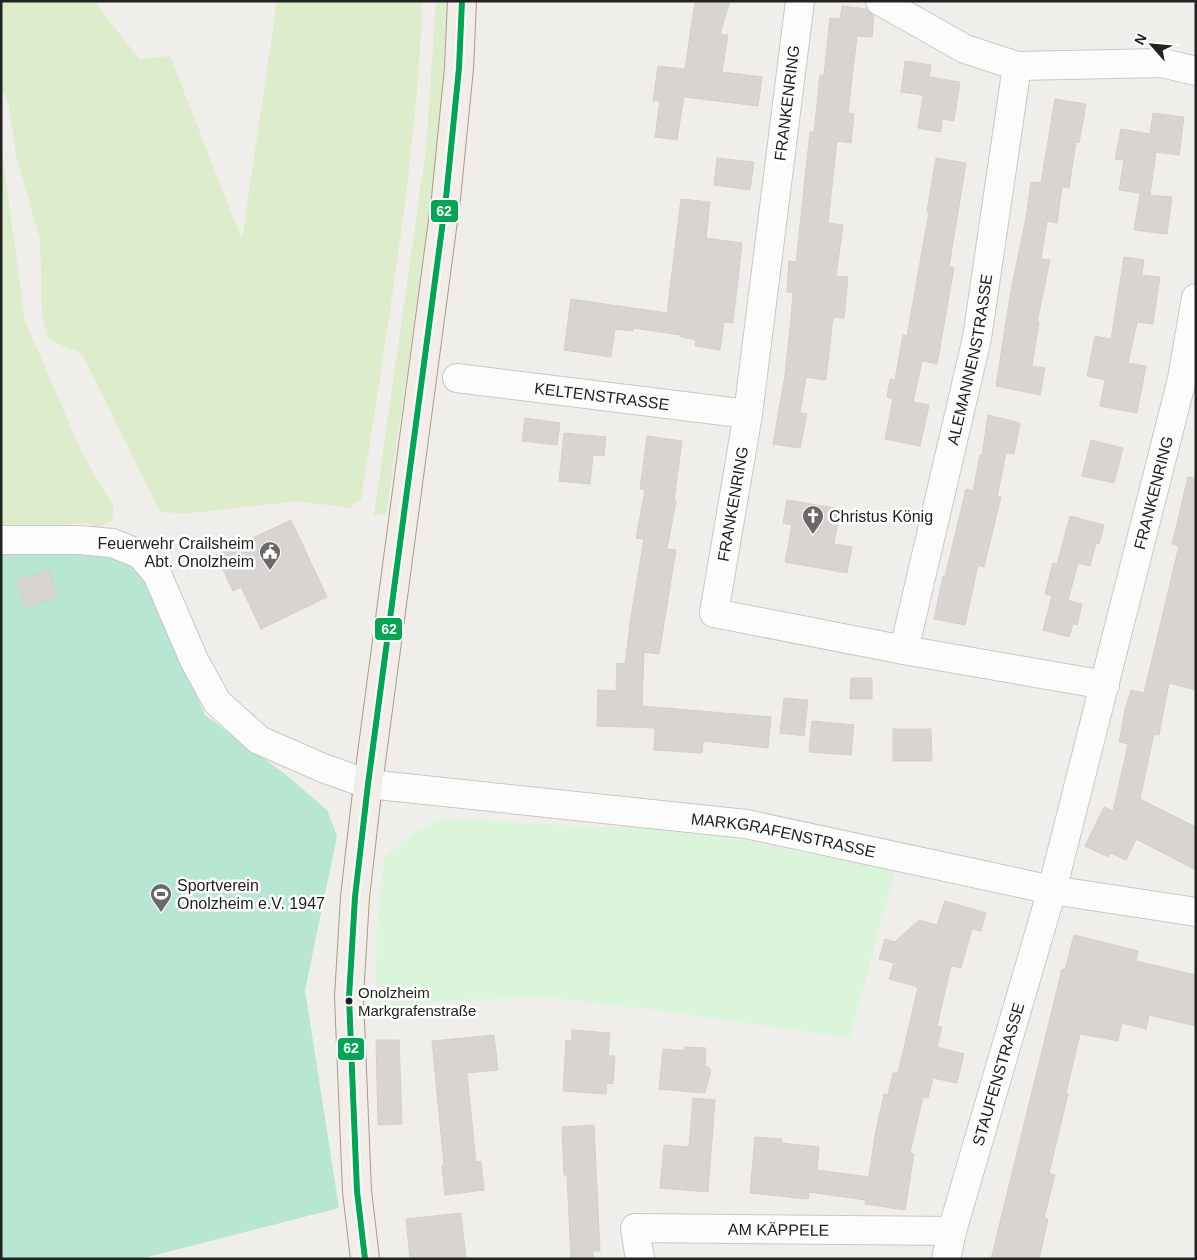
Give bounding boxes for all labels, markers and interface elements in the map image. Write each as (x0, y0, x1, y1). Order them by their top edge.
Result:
north arrow (1127, 20, 1177, 70)
text: N (1131, 31, 1150, 47)
street label: FRANKENRING (771, 44, 803, 162)
line badge: 62 (430, 199, 459, 223)
text: 62 (436, 203, 452, 219)
street label: ALEMANNENSTRASSE (944, 273, 995, 447)
street label: KELTENSTRASSE (533, 379, 670, 413)
street label: FRANKENRING (1130, 434, 1176, 551)
street label: FRANKENRING (715, 445, 751, 563)
church icon: Christus König (801, 504, 825, 535)
place label: Christus König (829, 508, 933, 525)
place label: Feuerwehr Crailsheim Abt. Onolzheim (98, 535, 254, 570)
public building icon: Feuerwehr Crailsheim Abt. Onolzheim (258, 540, 282, 571)
line badge: 62 (374, 617, 403, 641)
text: 62 (381, 621, 397, 637)
street label: MARKGRAFENSTRASSE (690, 810, 877, 860)
place label: Sportverein Onolzheim e.V. 1947 (177, 877, 325, 912)
sports icon: Sportverein Onolzheim e.V. 1947 (149, 882, 173, 913)
place label: Onolzheim Markgrafenstraße (358, 984, 476, 1019)
marker: Onolzheim Markgrafenstraße (344, 996, 354, 1006)
street label: STAUFENSTRASSE (969, 1001, 1027, 1148)
line badge: 62 (337, 1037, 365, 1061)
text: 62 (343, 1040, 359, 1056)
street label: AM KÄPPELE (728, 1220, 829, 1238)

